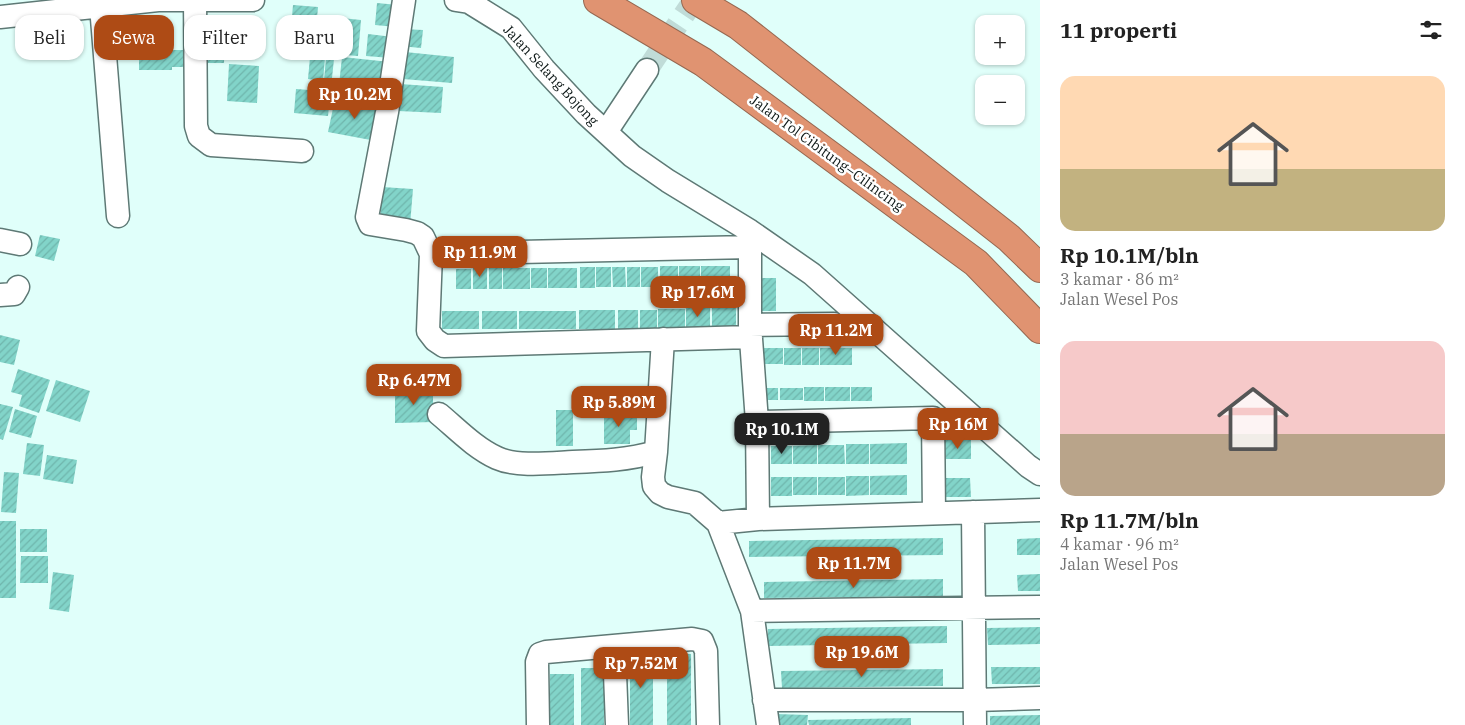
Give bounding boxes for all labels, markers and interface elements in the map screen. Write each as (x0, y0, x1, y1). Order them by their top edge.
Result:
chip: Beli (15, 15, 84, 60)
chip: Sewa (94, 15, 174, 60)
chip: Filter (184, 15, 266, 60)
chip: Baru (276, 15, 353, 60)
map controls (975, 15, 1025, 125)
button: + (975, 15, 1025, 65)
text: 11 properti (1060, 16, 1177, 44)
icon: filters (1417, 16, 1445, 44)
street label: Jalan Selang Bojong (500, 21, 603, 129)
button: − (975, 75, 1025, 125)
pin: Rp 10.2M (303, 78, 407, 120)
text: Rp 10.2M (318, 84, 392, 104)
street label: Jalan Tol Cibitung–Cilincing (746, 91, 908, 215)
icon: home (1208, 109, 1298, 199)
pin: Rp 11.9M (428, 236, 532, 278)
text: Rp 10.1M/bln (1060, 241, 1199, 269)
text: Rp 11.9M (443, 242, 517, 262)
text: 3 kamar · 86 m² (1060, 269, 1179, 289)
pin: Rp 17.6M (646, 276, 750, 318)
text: Rp 17.6M (661, 282, 735, 302)
text: Jalan Wesel Pos (1060, 289, 1178, 309)
pin: Rp 11.2M (784, 314, 888, 356)
text: Rp 11.2M (799, 320, 873, 340)
pin: Rp 6.47M (362, 364, 466, 406)
text: Rp 6.47M (377, 370, 451, 390)
icon: home (1208, 374, 1298, 464)
pin: Rp 5.89M (567, 386, 671, 428)
text: Rp 5.89M (582, 392, 656, 412)
pin: Rp 16M (917, 408, 999, 450)
pin: Rp 10.1M (730, 412, 834, 455)
text: Rp 16M (928, 414, 988, 434)
text: Rp 10.1M (745, 419, 819, 439)
text: Rp 11.7M/bln (1060, 506, 1199, 534)
text: 4 kamar · 96 m² (1060, 534, 1179, 554)
pin: Rp 11.7M (802, 546, 906, 589)
text: Rp 11.7M (817, 553, 891, 573)
text: Jalan Wesel Pos (1060, 554, 1178, 574)
pin: Rp 19.6M (810, 636, 914, 678)
text: Rp 19.6M (825, 642, 899, 662)
pin: Rp 7.52M (589, 646, 693, 689)
text: Rp 7.52M (604, 653, 678, 673)

